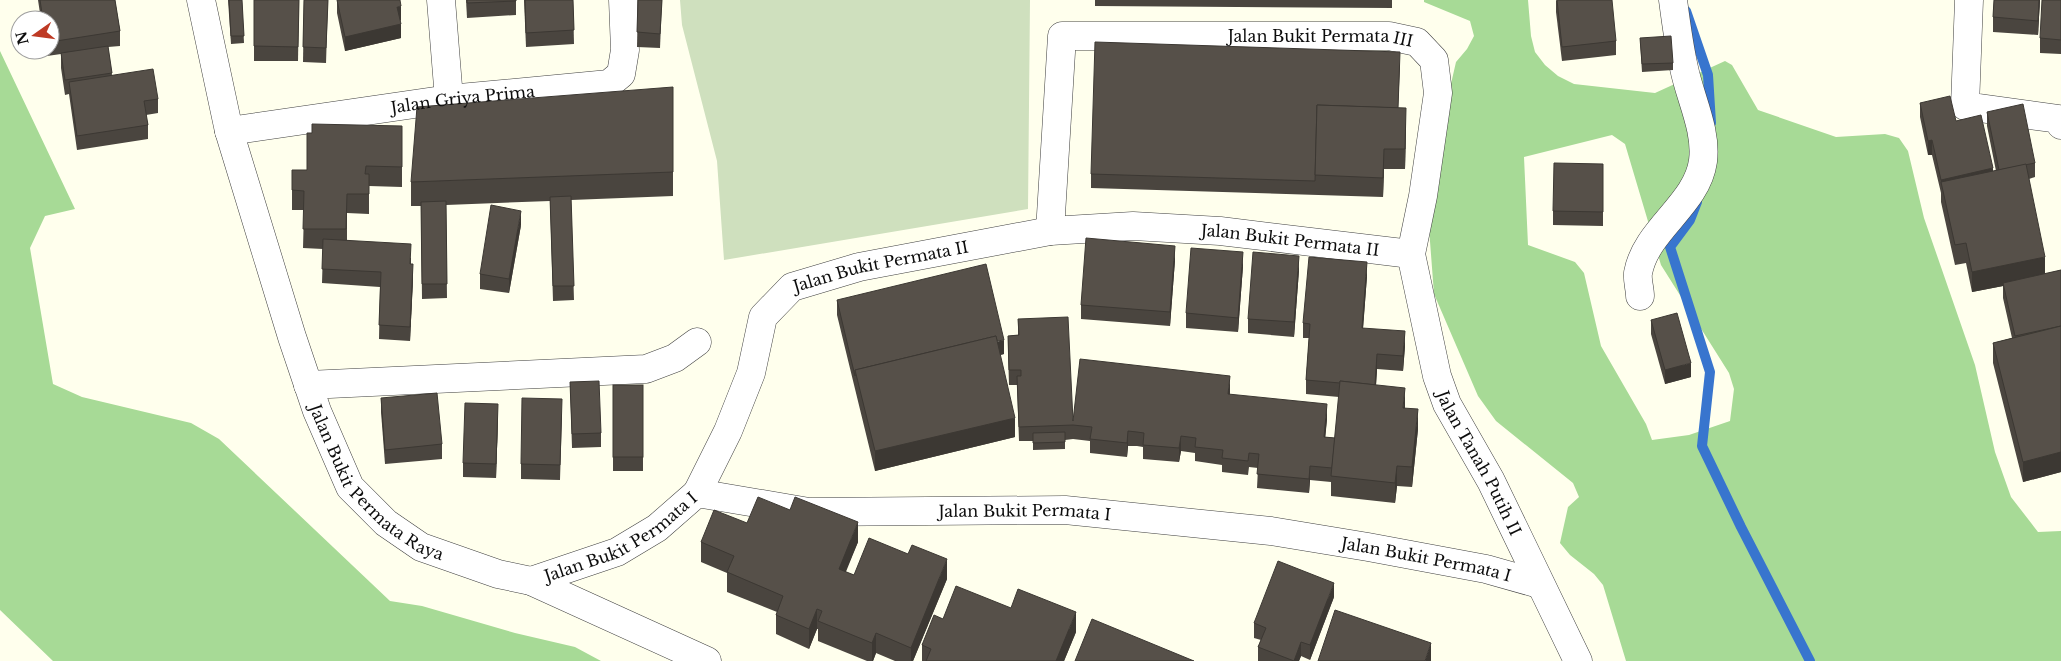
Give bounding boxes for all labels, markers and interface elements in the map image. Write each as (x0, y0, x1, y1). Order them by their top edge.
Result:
north arrow (10, 10, 60, 60)
street label: Jalan Bukit Permata III (1226, 26, 1415, 51)
text: N (12, 30, 33, 47)
street label: Jalan Griya Prima (387, 81, 536, 118)
street label: Jalan Bukit Permata II (1199, 220, 1380, 260)
street label: Jalan Bukit Permata II (789, 237, 970, 297)
street label: Jalan Tanah Putih II (1432, 386, 1526, 539)
street label: Jalan Bukit Permata Raya (305, 400, 446, 564)
street label: Jalan Bukit Permata I (540, 488, 701, 586)
street label: Jalan Bukit Permata I (936, 499, 1112, 525)
street label: Jalan Bukit Permata I (1338, 532, 1514, 586)

